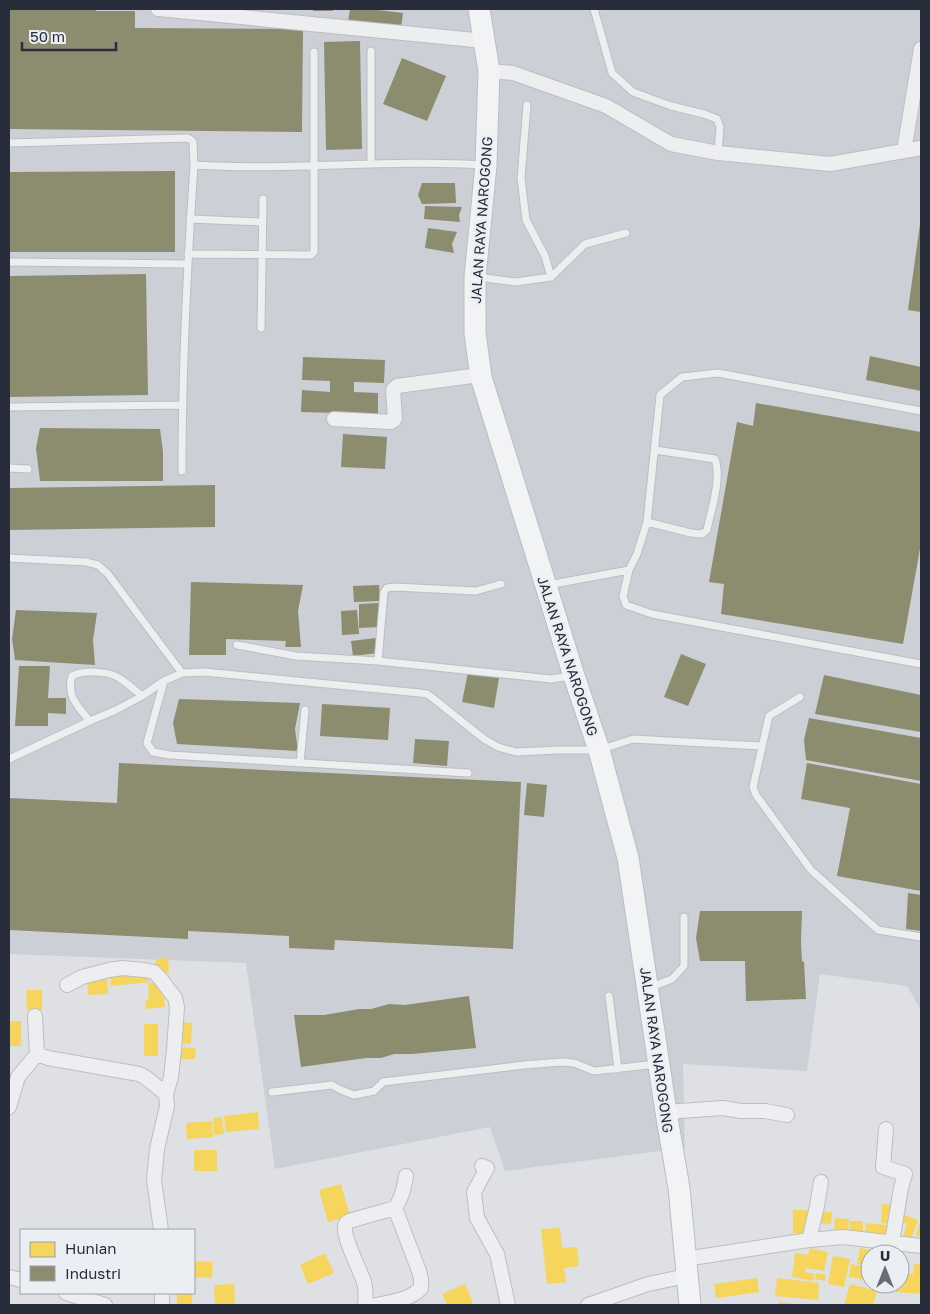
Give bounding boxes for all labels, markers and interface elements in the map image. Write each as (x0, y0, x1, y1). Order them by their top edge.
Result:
scale bar (22, 20, 116, 52)
text: 50 m (30, 27, 65, 45)
street label: JALAN RAYA NAROGONG (467, 136, 495, 304)
street label: JALAN RAYA NAROGONG (534, 574, 602, 738)
street label: JALAN RAYA NAROGONG (637, 966, 677, 1134)
legend (20, 1229, 195, 1294)
text: Hunian (65, 1239, 116, 1257)
north arrow (860, 1244, 910, 1294)
text: U (880, 1247, 890, 1264)
text: Industri (65, 1264, 121, 1282)

